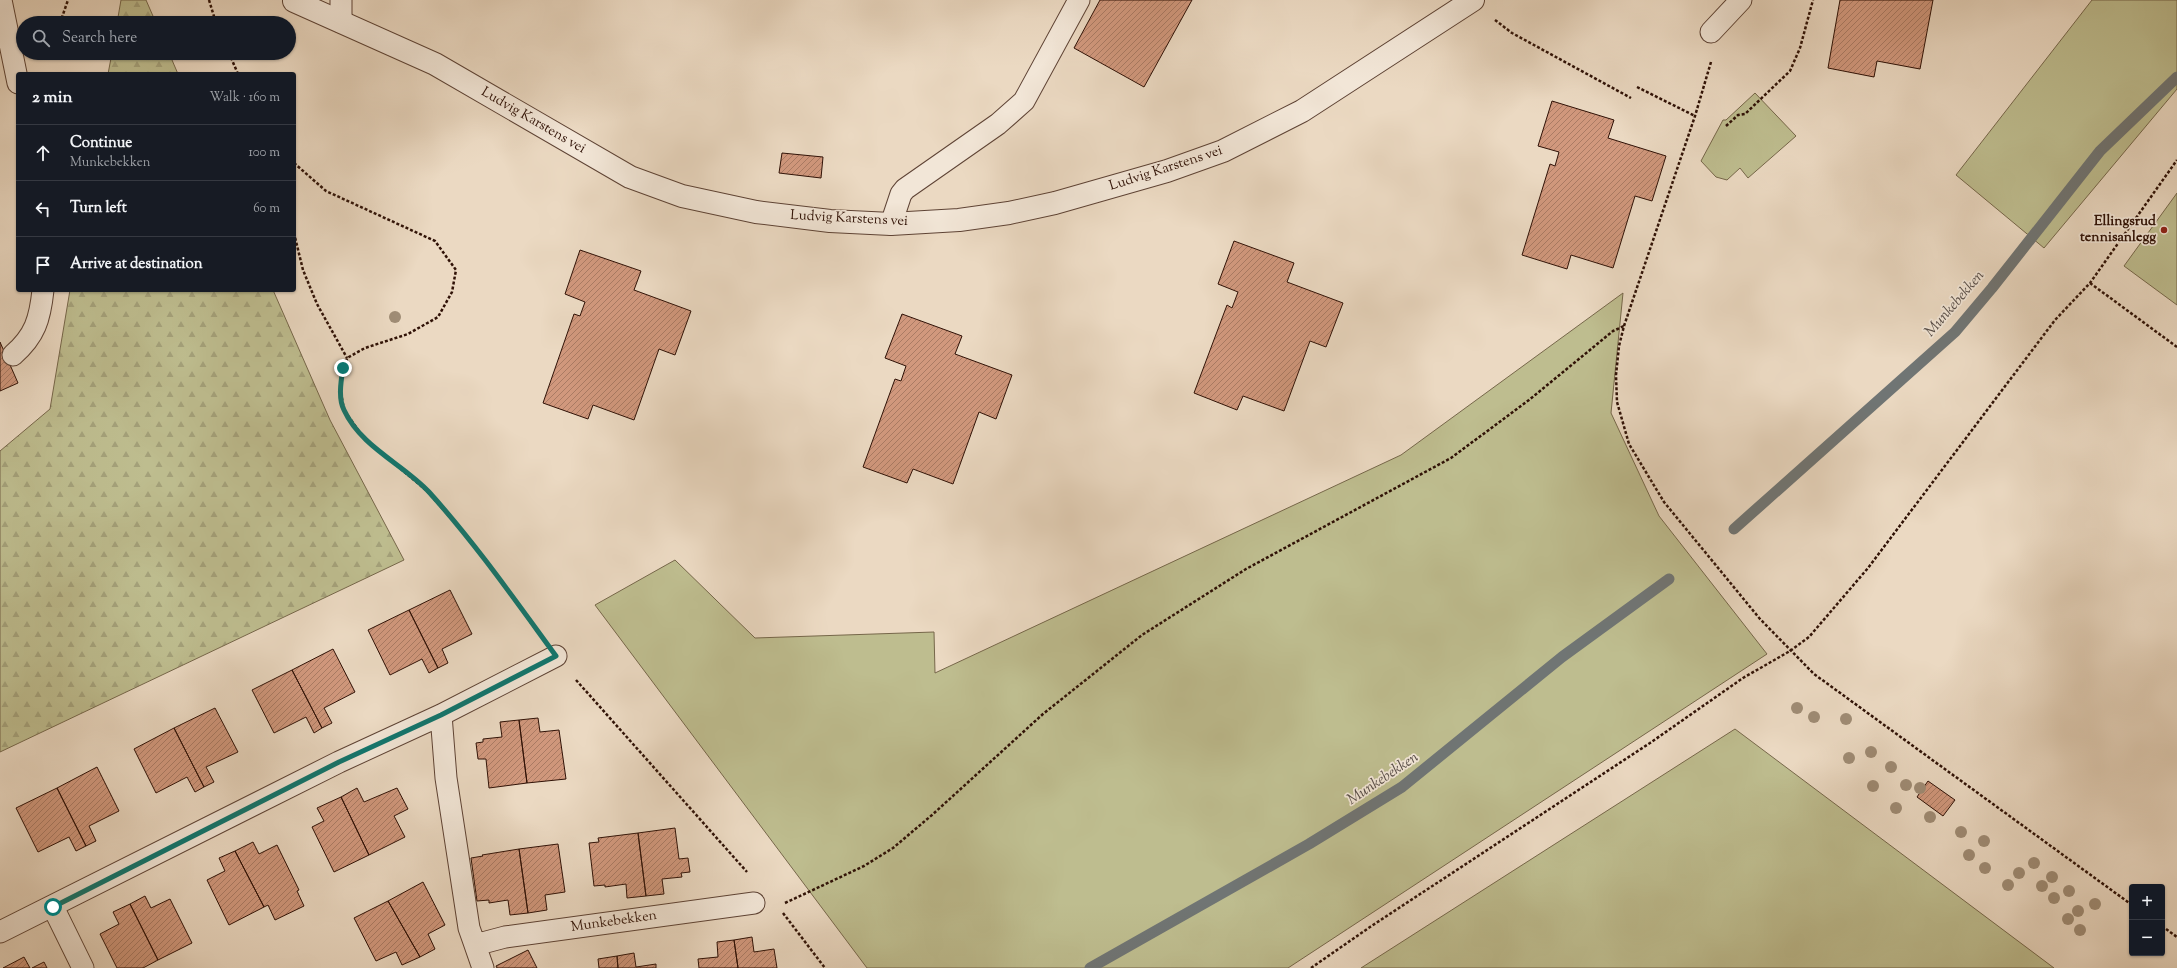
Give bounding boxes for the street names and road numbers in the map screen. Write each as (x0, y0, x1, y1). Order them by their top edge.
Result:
street label: Ludvig Karstens vei (477, 83, 589, 159)
street label: Ludvig Karstens vei (1107, 141, 1225, 197)
street label: Ludvig Karstens vei (790, 206, 908, 232)
street label: Munkebekken (570, 906, 658, 938)

